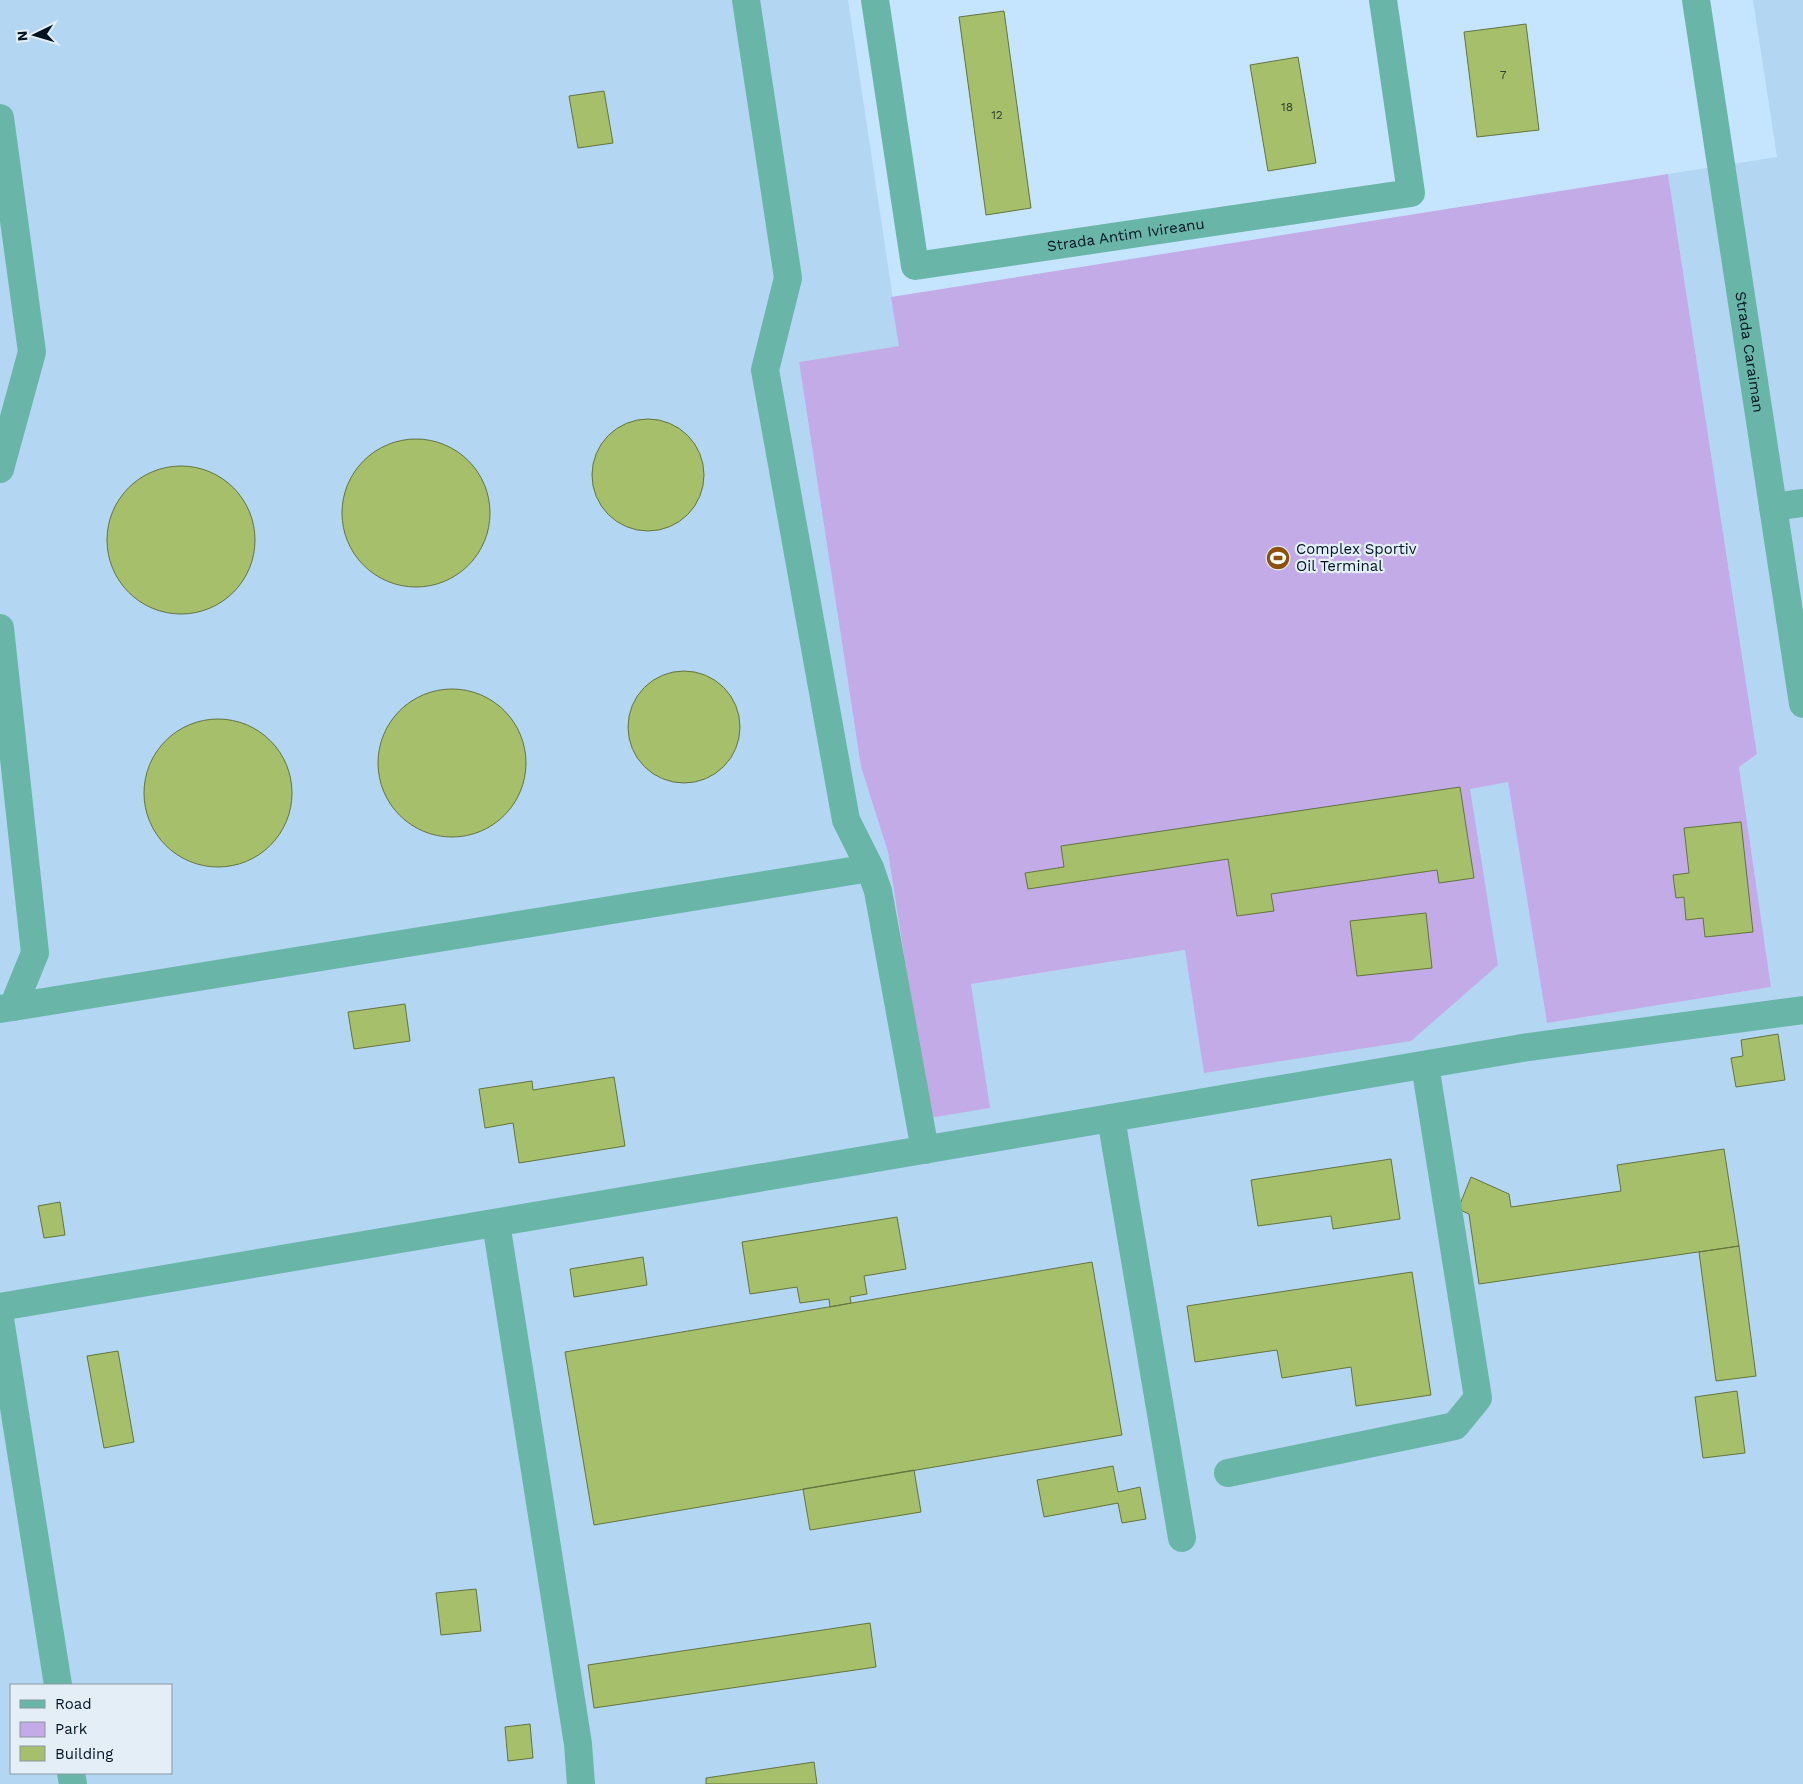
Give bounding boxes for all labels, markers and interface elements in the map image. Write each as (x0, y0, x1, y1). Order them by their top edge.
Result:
north arrow (10, 10, 60, 60)
text: N (14, 30, 30, 42)
house number: 7 (1500, 68, 1507, 82)
house number: 18 (1281, 100, 1293, 114)
house number: 12 (991, 108, 1003, 122)
street label: Strada Antim Ivireanu (1046, 214, 1206, 255)
street label: Strada Caraiman (1731, 290, 1768, 414)
place label: Complex Sportiv Oil Terminal (1296, 540, 1417, 575)
sports icon: Complex Sportiv Oil Terminal (1265, 545, 1291, 571)
legend (10, 1684, 172, 1774)
text: Road (55, 1695, 92, 1713)
text: Park (55, 1720, 88, 1738)
text: Building (55, 1745, 113, 1763)

